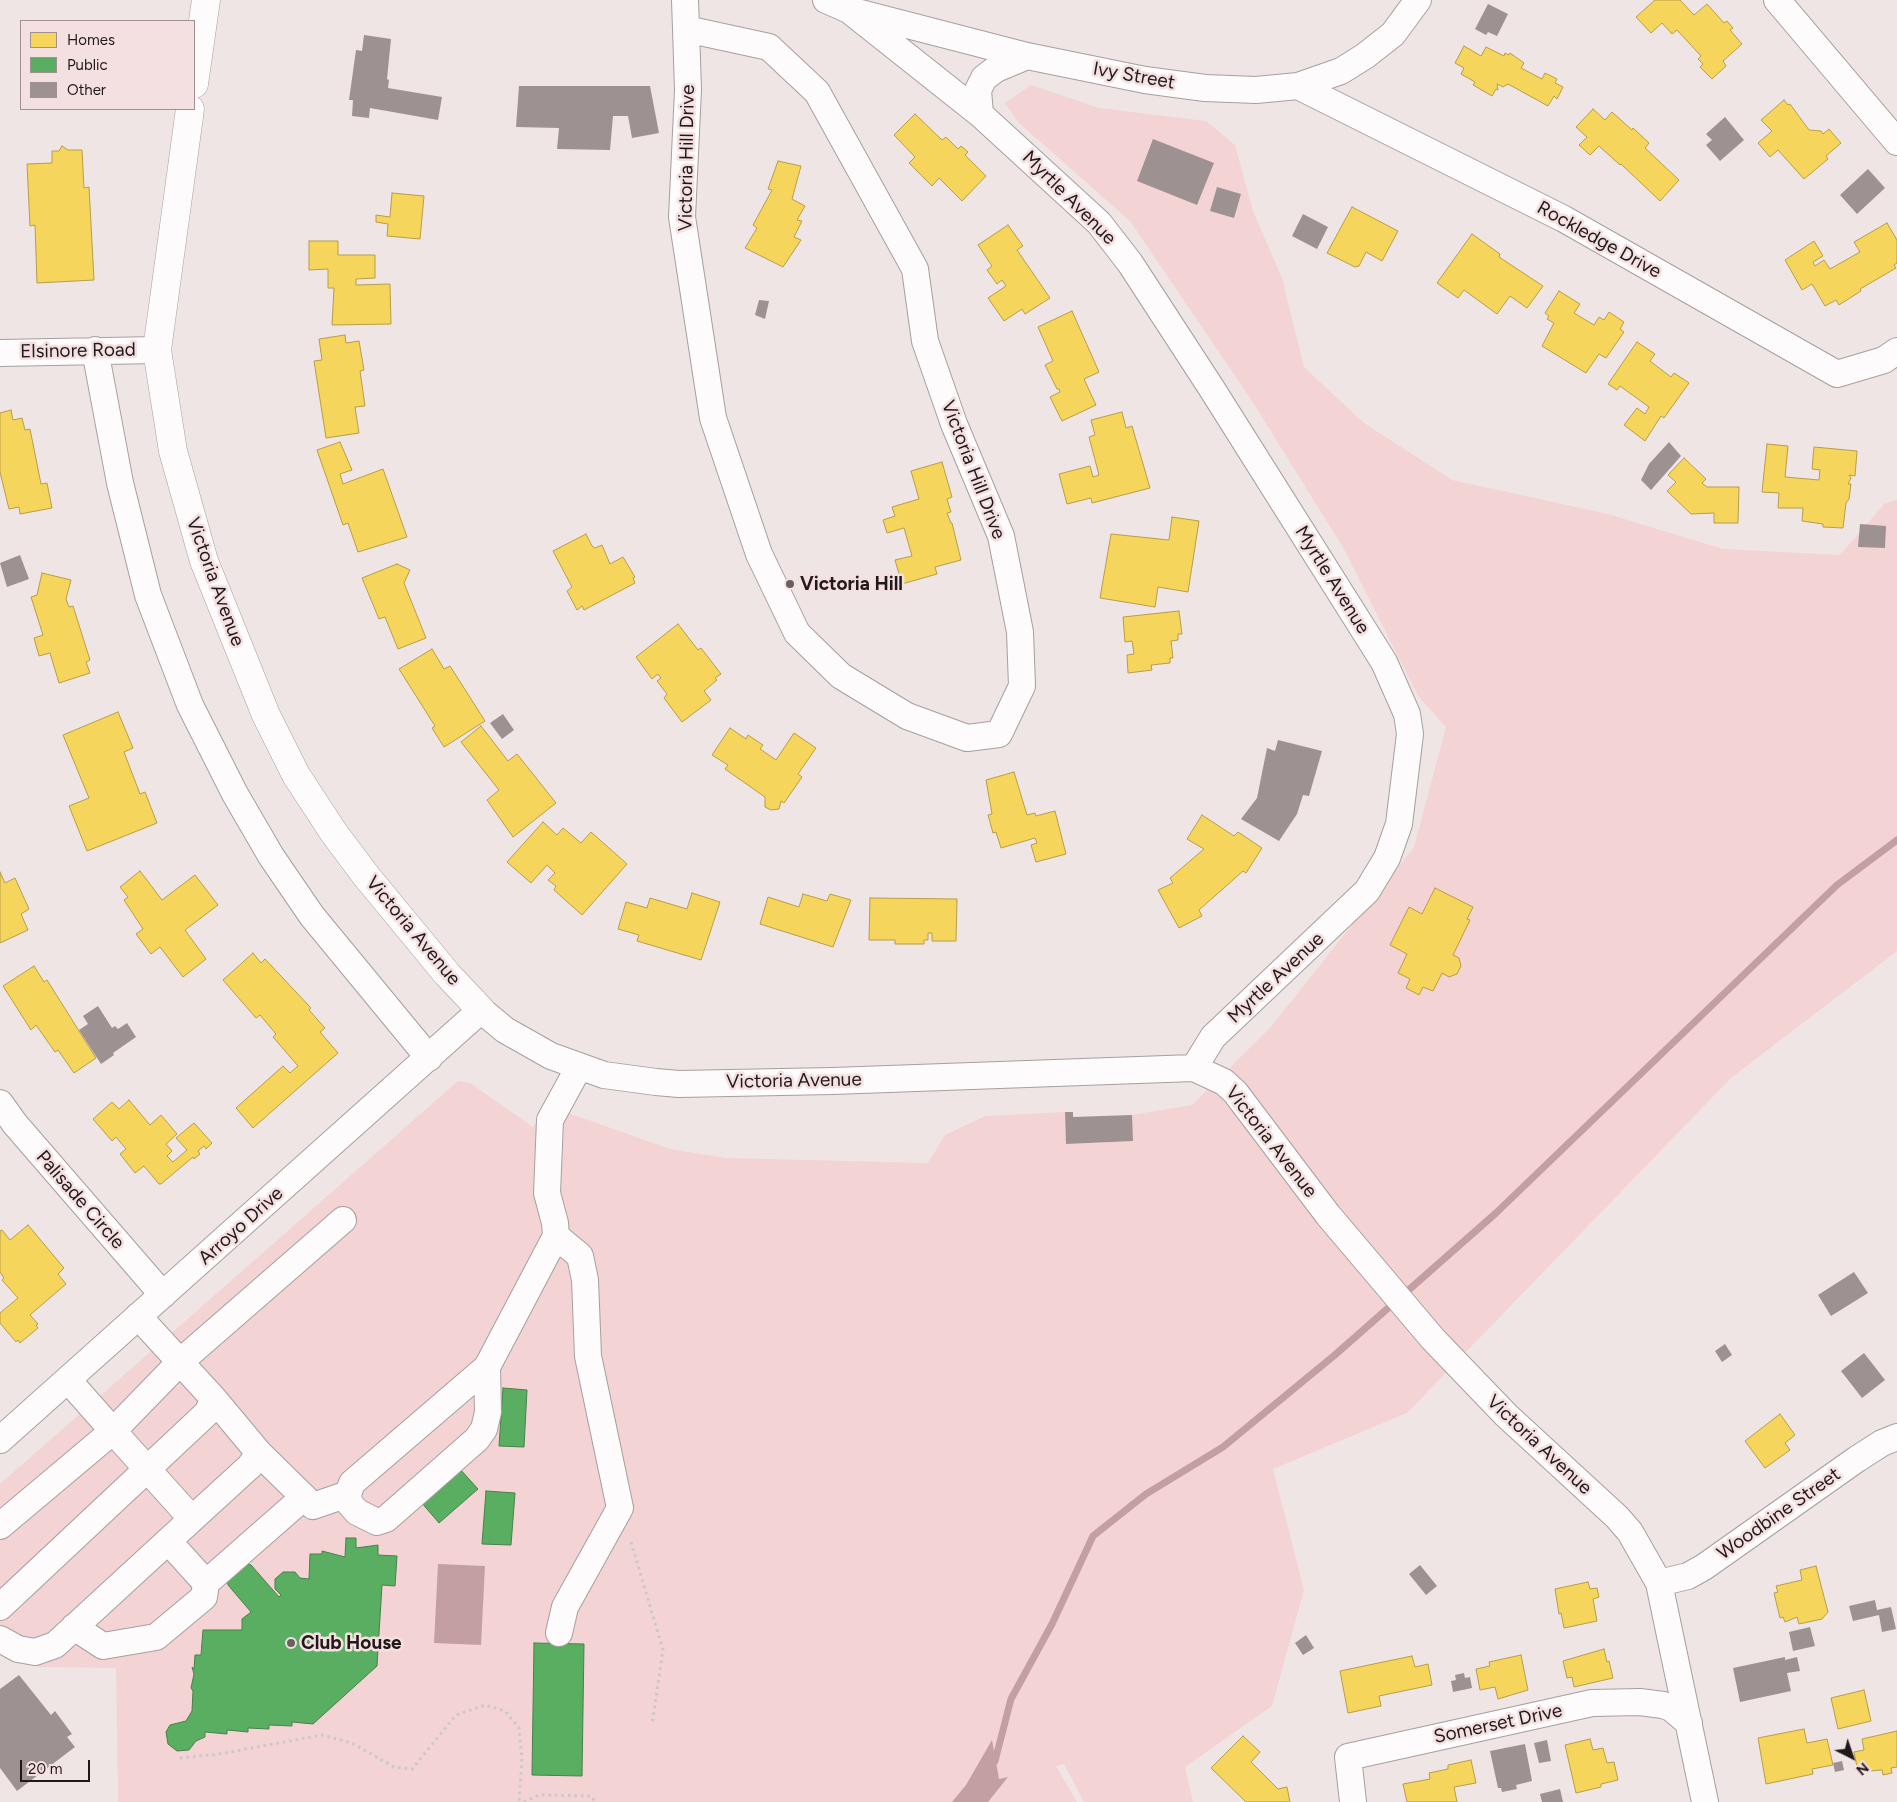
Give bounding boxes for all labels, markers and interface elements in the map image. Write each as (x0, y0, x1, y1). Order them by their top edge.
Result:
legend (20, 20, 195, 110)
text: Homes (67, 31, 115, 49)
text: Public (67, 56, 108, 74)
street label: Ivy Street (1091, 58, 1177, 94)
text: Other (67, 81, 106, 99)
street label: Victoria Hill Drive (674, 84, 700, 232)
street label: Myrtle Avenue (1017, 146, 1121, 250)
street label: Rockledge Drive (1533, 197, 1665, 283)
street label: Elsinore Road (20, 339, 136, 363)
street label: Victoria Hill Drive (936, 397, 1010, 543)
street label: Victoria Avenue (181, 514, 249, 650)
street label: Myrtle Avenue (1290, 522, 1374, 638)
place label: Victoria Hill (800, 573, 903, 595)
marker: Victoria Hill (784, 578, 796, 590)
street label: Victoria Avenue (361, 872, 465, 990)
street label: Myrtle Avenue (1223, 928, 1329, 1028)
street label: Victoria Avenue (726, 1068, 862, 1094)
street label: Victoria Avenue (1220, 1082, 1322, 1202)
street label: Palisade Circle (31, 1146, 129, 1254)
street label: Arroyo Drive (194, 1182, 288, 1270)
street label: Victoria Avenue (1482, 1390, 1596, 1500)
street label: Woodbine Street (1713, 1463, 1845, 1565)
place label: Club House (301, 1632, 402, 1654)
marker: Club House (285, 1637, 297, 1649)
street label: Somerset Drive (1432, 1699, 1564, 1749)
north arrow (1827, 1732, 1877, 1782)
scale bar (22, 1750, 92, 1782)
text: N (1853, 1759, 1872, 1779)
text: 20 m (28, 1760, 62, 1778)

